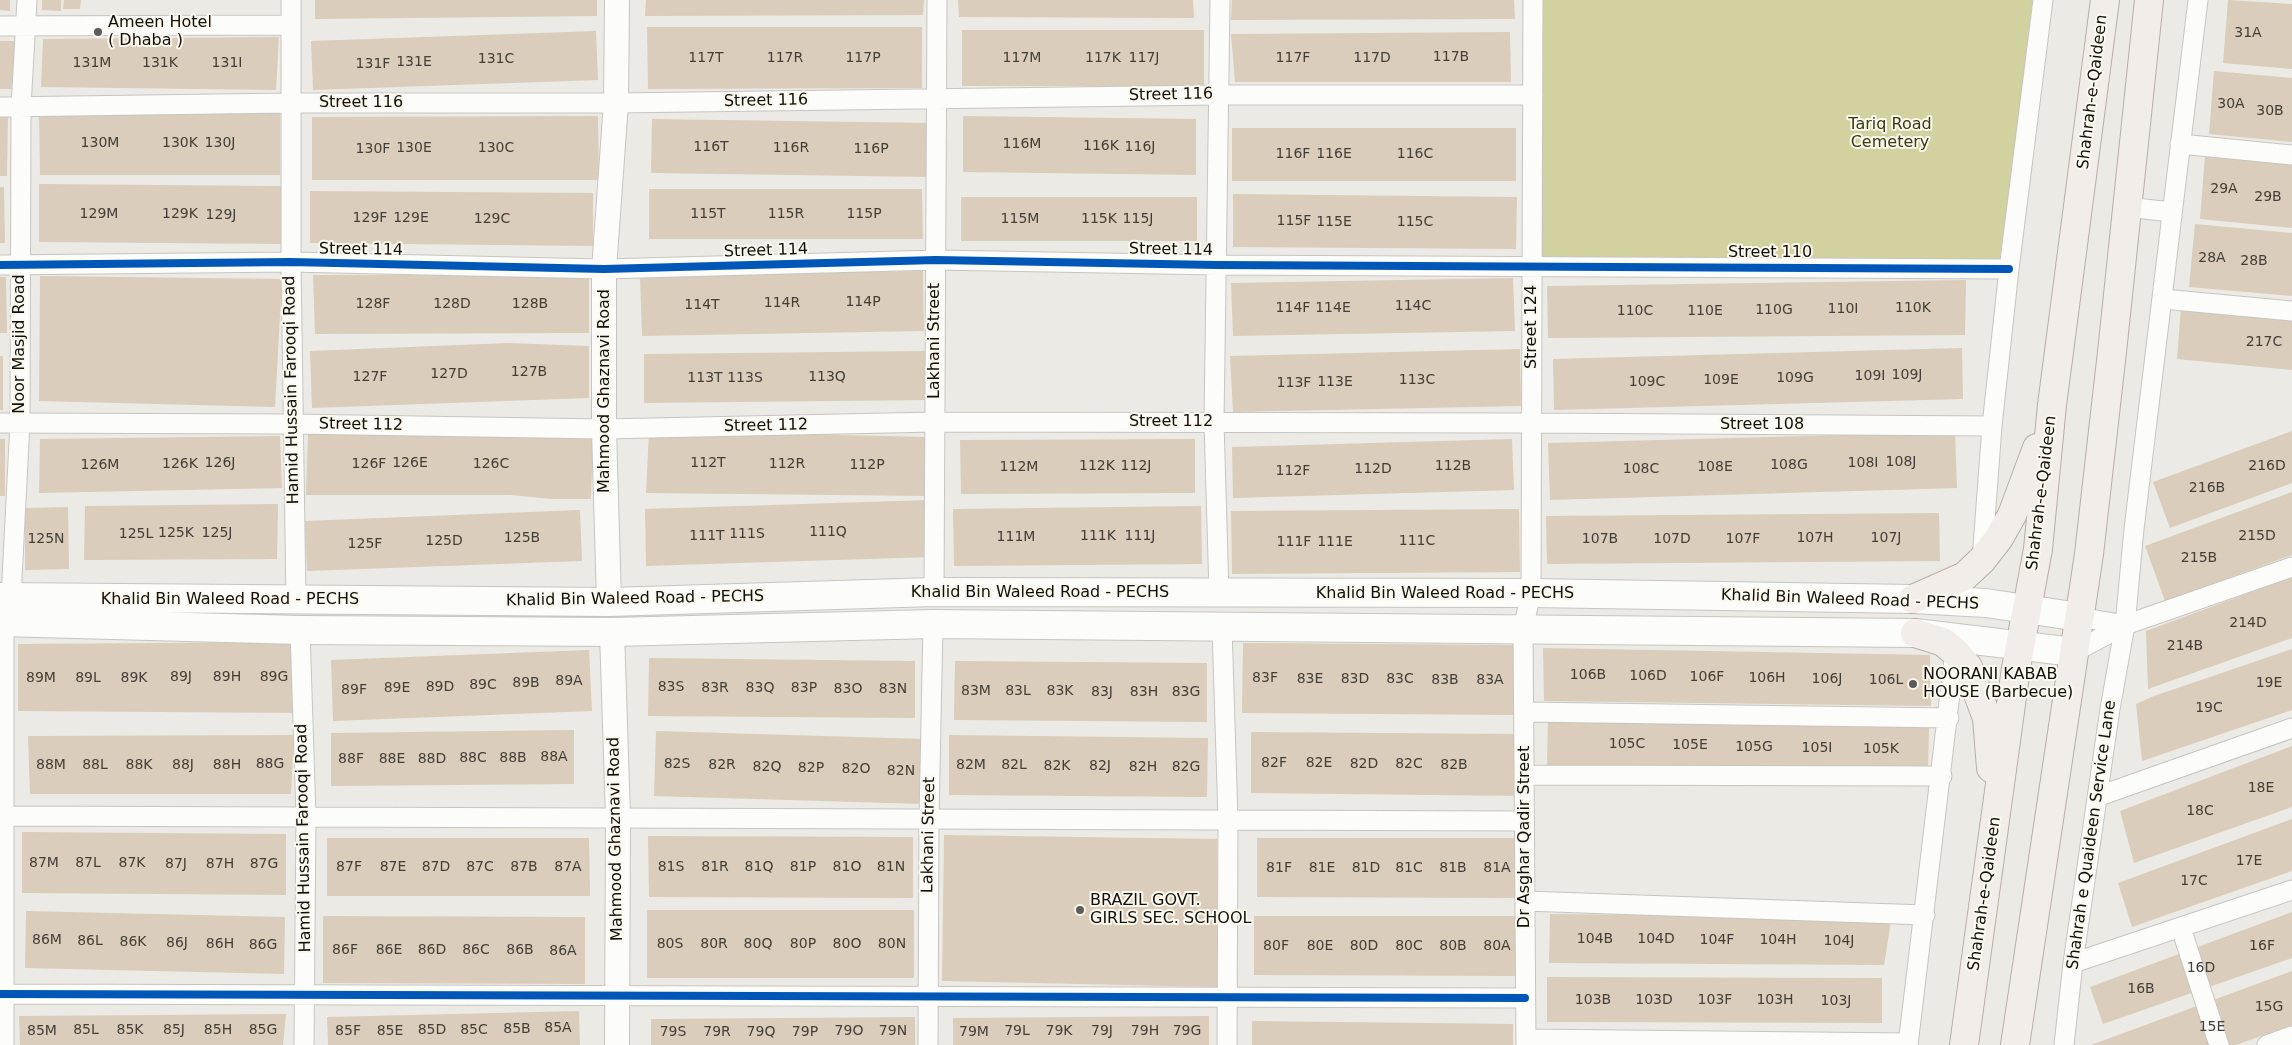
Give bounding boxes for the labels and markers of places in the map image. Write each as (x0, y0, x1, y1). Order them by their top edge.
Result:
place label: Ameen Hotel ( Dhaba ) (108, 13, 212, 51)
marker: Ameen Hotel ( Dhaba ) (92, 26, 104, 38)
place label: NOORANI KABAB HOUSE (Barbecue) (1923, 665, 2073, 703)
marker: NOORANI KABAB HOUSE (Barbecue) (1907, 678, 1919, 690)
place label: BRAZIL GOVT. GIRLS SEC. SCHOOL (1090, 891, 1251, 929)
marker: BRAZIL GOVT. GIRLS SEC. SCHOOL (1074, 904, 1086, 916)

